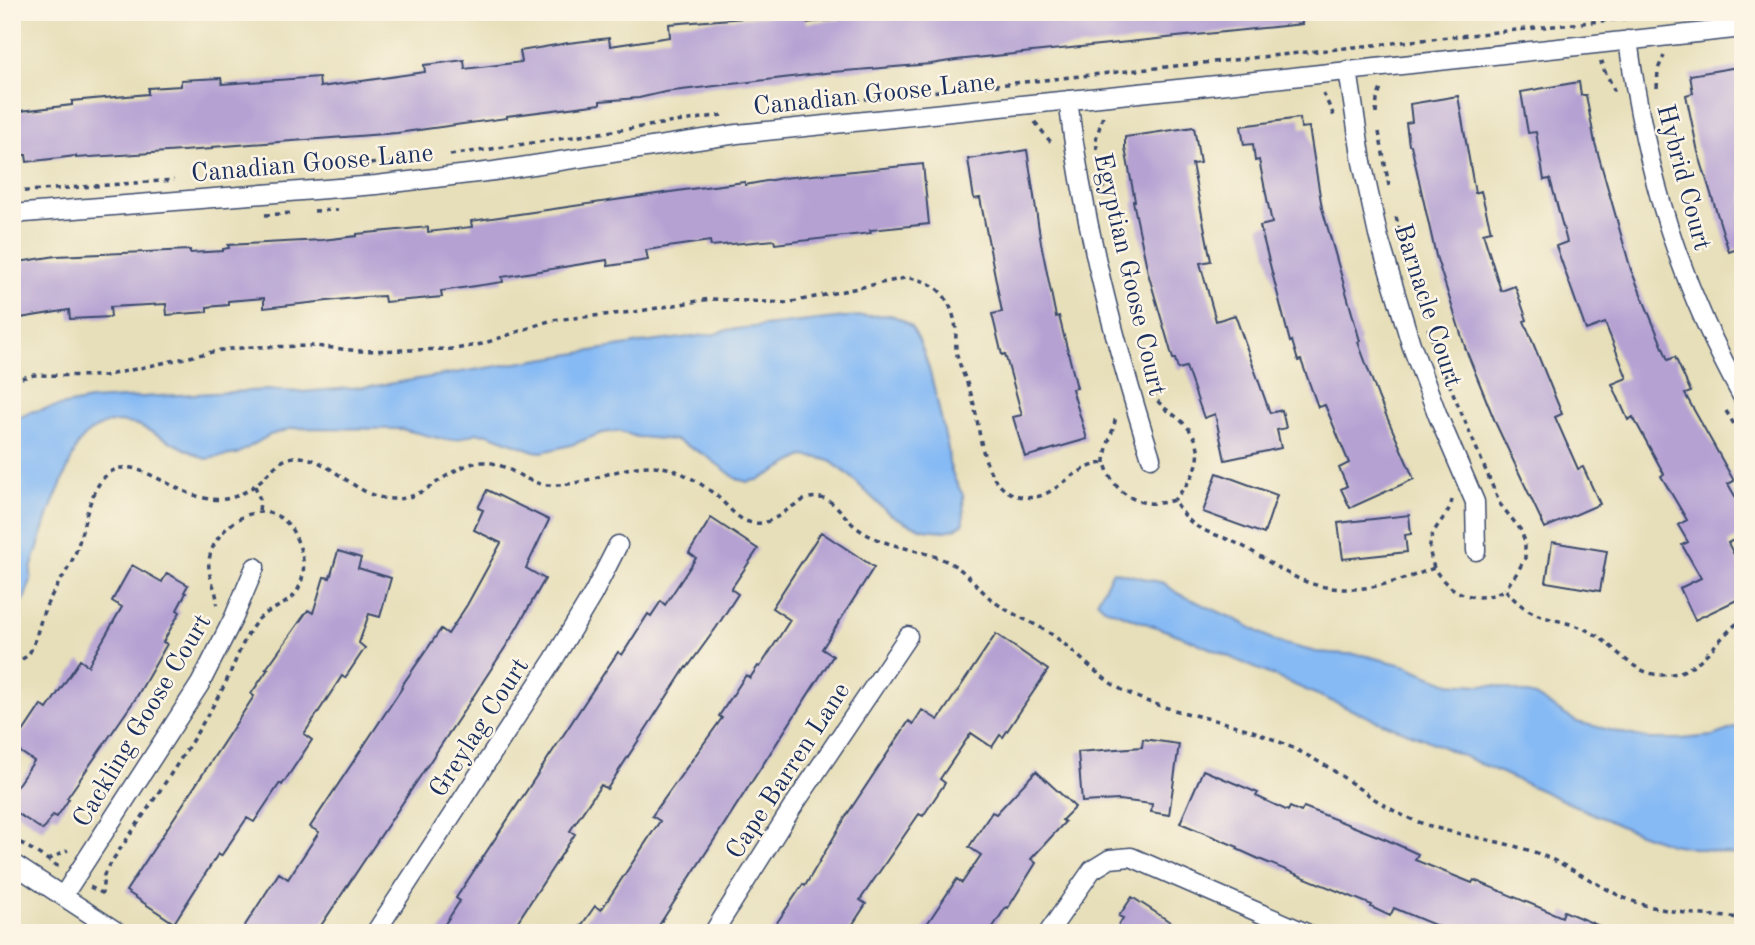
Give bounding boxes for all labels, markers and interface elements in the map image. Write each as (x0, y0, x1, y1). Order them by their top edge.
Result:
street label: Canadian Goose Lane (752, 69, 997, 121)
street label: Hybrid Court (1651, 102, 1715, 253)
street label: Canadian Goose Lane (190, 140, 434, 188)
street label: Egyptian Goose Court (1088, 150, 1170, 398)
street label: Barnacle Court (1388, 221, 1466, 390)
street label: Cackling Goose Court (69, 610, 217, 832)
street label: Greylag Court (425, 654, 534, 802)
street label: Cape Barren Lane (722, 678, 855, 864)

